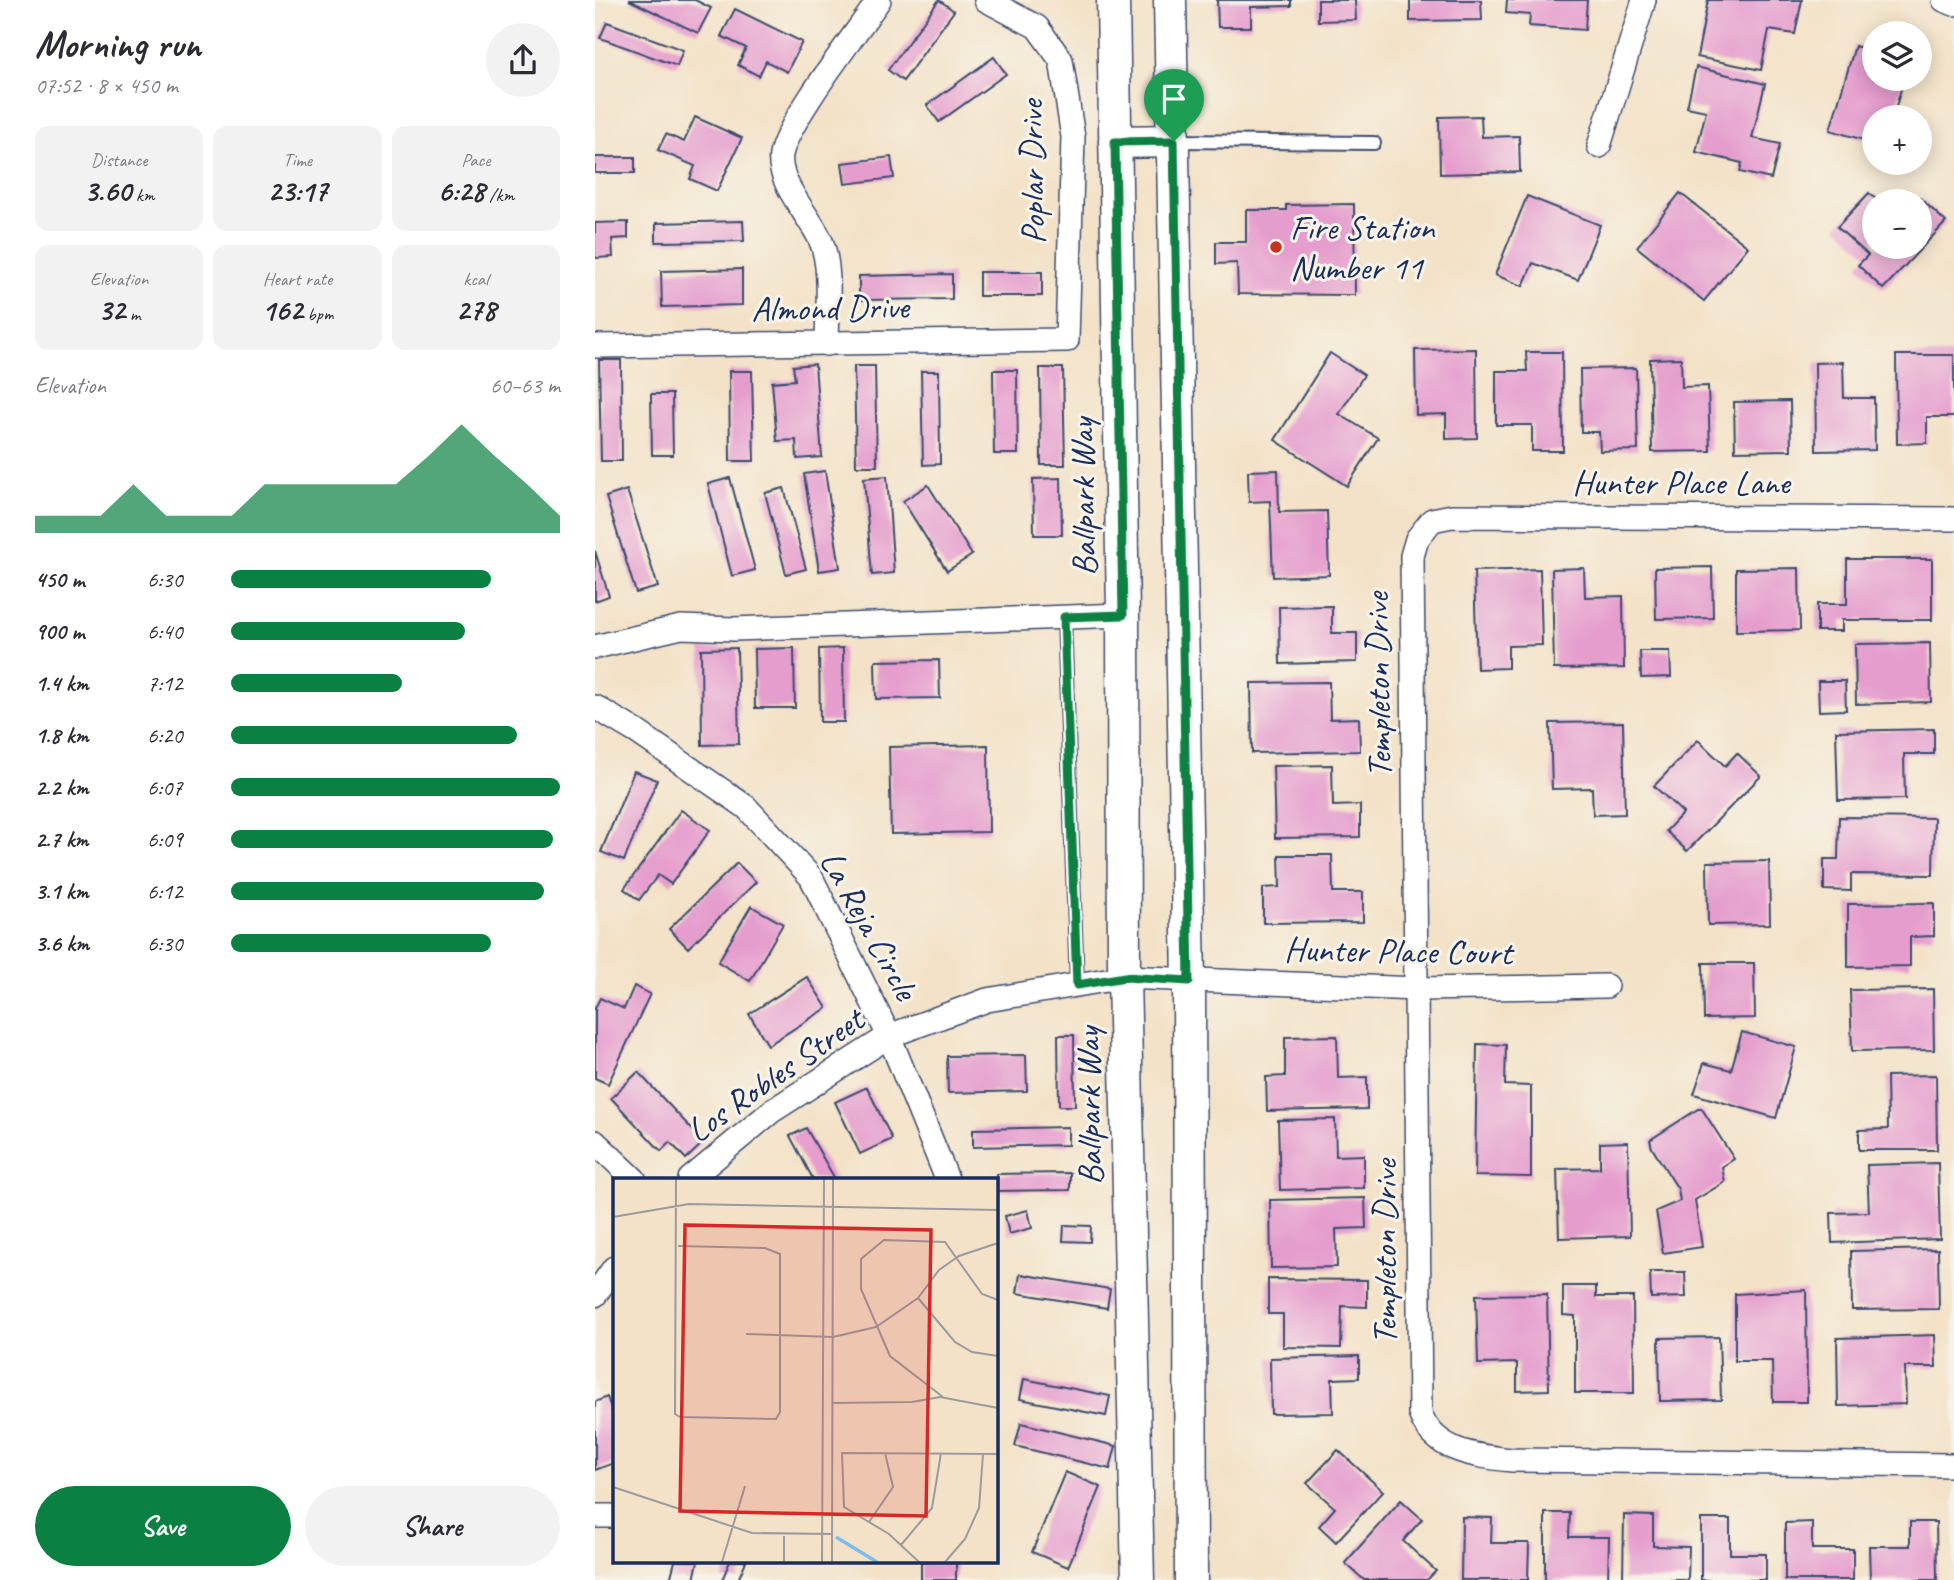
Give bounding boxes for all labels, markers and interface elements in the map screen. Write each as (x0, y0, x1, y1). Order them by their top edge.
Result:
text: Morning run (35, 21, 201, 68)
map controls (1862, 21, 1932, 259)
button: layers (1862, 21, 1932, 91)
button: share (486, 23, 560, 97)
pin (1144, 69, 1204, 141)
text: 07:52 · 8 × 450 m (35, 71, 178, 100)
icon: arrive (1155, 80, 1193, 118)
street label: Poplar Drive (1008, 97, 1056, 245)
button: + (1862, 105, 1932, 175)
text: Distance (91, 148, 148, 172)
text: Time (283, 148, 312, 172)
text: Pace (461, 148, 490, 172)
text: 3.60 (84, 172, 131, 210)
text: 23:17 (268, 172, 327, 210)
text: 6:28 (438, 172, 485, 210)
text: km (131, 183, 154, 207)
text: /km (485, 183, 514, 207)
button: − (1862, 189, 1932, 259)
place label: Fire Station Number 11 (1290, 205, 1436, 290)
marker: Fire Station Number 11 (1268, 239, 1284, 255)
text: Elevation (90, 267, 148, 291)
text: Heart rate (263, 267, 332, 291)
text: kcal (463, 267, 488, 291)
street label: Almond Drive (751, 284, 912, 332)
text: 32 (98, 291, 125, 329)
text: 162 (262, 291, 303, 329)
text: 278 (456, 291, 496, 329)
text: m (125, 302, 140, 326)
text: bpm (303, 302, 333, 326)
text: Elevation (35, 371, 106, 400)
text: 60–63 m (490, 371, 560, 400)
street label: Ballpark Way (1059, 415, 1107, 576)
street label: Hunter Place Lane (1572, 460, 1792, 505)
text: 450 m (35, 565, 84, 594)
text: 6:30 (147, 565, 183, 594)
street label: Templeton Drive (1354, 589, 1402, 778)
text: 900 m (35, 617, 84, 646)
text: 6:40 (147, 617, 183, 646)
text: 1.4 km (35, 669, 89, 698)
text: 7:12 (147, 669, 183, 698)
text: 1.8 km (35, 721, 89, 750)
text: 6:20 (147, 721, 183, 750)
text: 2.2 km (35, 773, 89, 802)
text: 6:07 (147, 773, 183, 802)
text: 2.7 km (35, 825, 88, 854)
text: 6:09 (147, 825, 183, 854)
street label: La Reja Circle (810, 842, 930, 1010)
text: 3.1 km (35, 877, 89, 906)
text: 6:12 (147, 877, 183, 906)
street label: Hunter Place Court (1284, 927, 1516, 976)
text: 3.6 km (35, 929, 89, 958)
text: 6:30 (147, 929, 183, 958)
street label: Los Robles Street (678, 996, 875, 1152)
street label: Ballpark Way (1065, 1024, 1113, 1185)
street label: Templeton Drive (1362, 1157, 1407, 1345)
inset map (613, 1178, 997, 1562)
button: Save (35, 1486, 291, 1566)
button: Share (305, 1486, 560, 1566)

